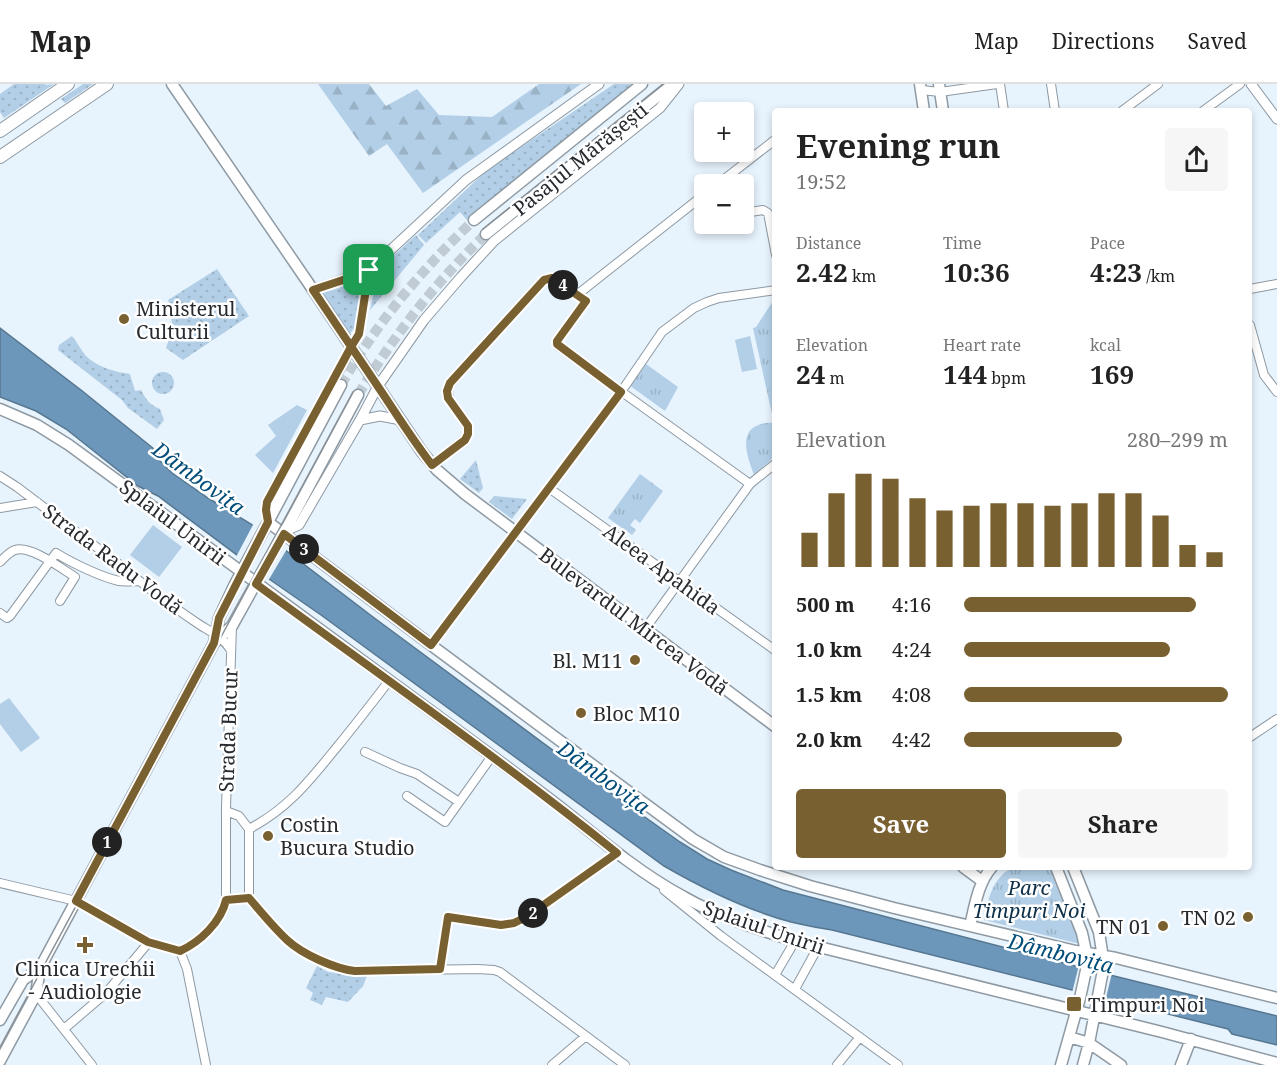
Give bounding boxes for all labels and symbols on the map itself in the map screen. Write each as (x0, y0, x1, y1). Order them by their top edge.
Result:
street label: Pasajul Mărășești (507, 96, 654, 222)
pin (343, 244, 394, 295)
pin: 4 (548, 270, 578, 300)
place label: Ministerul Culturii (136, 295, 236, 345)
marker: Ministerul Culturii (117, 312, 131, 326)
water label: Dâmbovița (146, 434, 251, 521)
street label: Splaiul Unirii (114, 473, 232, 571)
street label: Strada Radu Vodă (37, 497, 189, 621)
street label: Aleea Apahida (598, 517, 726, 621)
pin: 3 (289, 534, 319, 564)
street label: Bulevardul Mircea Vodă (534, 541, 734, 701)
place label: Bl. M11 (552, 647, 623, 674)
marker: Bl. M11 (628, 653, 642, 667)
street label: Strada Bucur (212, 667, 244, 793)
place label: Bloc M10 (593, 700, 680, 727)
marker: Bloc M10 (574, 706, 588, 720)
water label: Dâmbovița (551, 733, 656, 820)
place label: Costin Bucura Studio (280, 811, 415, 861)
pin: 1 (92, 827, 122, 857)
marker: Costin Bucura Studio (261, 829, 275, 843)
park label: Parc Timpuri Noi (972, 874, 1086, 924)
street label: Splaiul Unirii (700, 894, 829, 961)
pin: 2 (518, 898, 548, 928)
place label: TN 02 (1181, 904, 1236, 931)
marker: TN 02 (1241, 910, 1255, 924)
place label: TN 01 (1096, 913, 1151, 940)
marker: TN 01 (1156, 919, 1170, 933)
water label: Dâmbovița (1004, 926, 1117, 980)
marker: Clinica Urechii - Audiologie (76, 936, 94, 954)
place label: Clinica Urechii - Audiologie (15, 955, 156, 1005)
place label: Timpuri Noi (1088, 991, 1205, 1018)
marker: Timpuri Noi (1065, 995, 1083, 1013)

